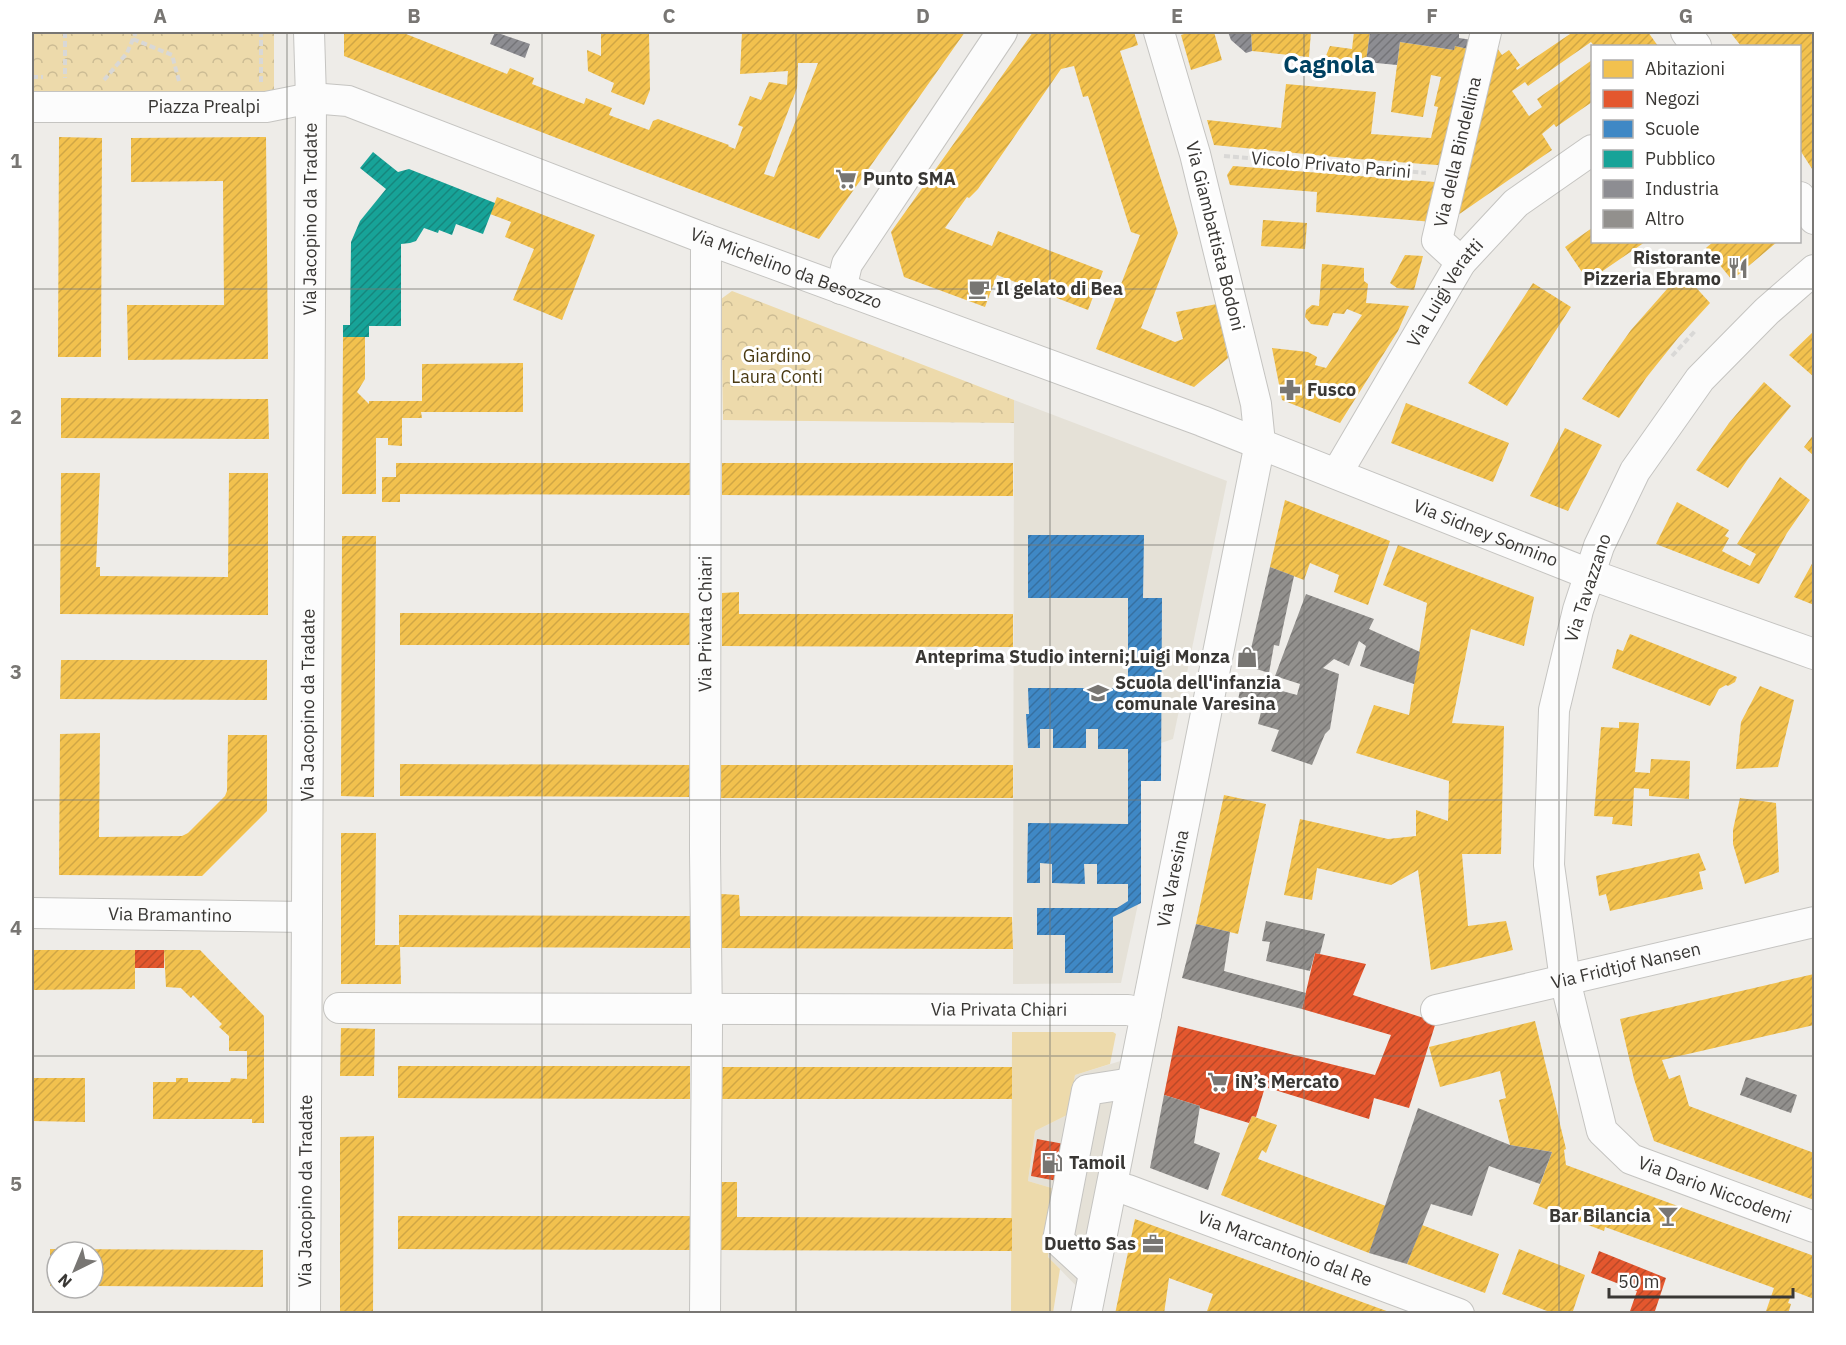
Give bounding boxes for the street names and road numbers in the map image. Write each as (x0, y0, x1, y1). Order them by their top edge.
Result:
street label: Via della Bindellina (1428, 74, 1486, 230)
street label: Piazza Prealpi (148, 95, 260, 118)
street label: Via Jacopino da Tradate (298, 122, 322, 316)
street label: Via Giambattista Bodoni (1181, 139, 1250, 333)
street label: Vicolo Privato Parini (1250, 146, 1412, 183)
street label: Via Michelino da Besozzo (687, 222, 886, 314)
street label: Via Luigi Veratti (1401, 234, 1488, 351)
street label: Via Sidney Sonnino (1410, 494, 1562, 572)
street label: Via Tavazzano (1559, 531, 1616, 645)
street label: Via Privata Chiari (693, 556, 716, 692)
street label: Via Jacopino da Tradate (296, 608, 319, 802)
street label: Via Varesina (1152, 827, 1194, 929)
street label: Via Bramantino (108, 902, 232, 927)
street label: Via Fridtjof Nansen (1549, 937, 1703, 994)
street label: Via Privata Chiari (931, 998, 1067, 1021)
street label: Via Jacopino da Tradate (293, 1094, 317, 1288)
street label: Via Dario Niccodemi (1635, 1151, 1795, 1229)
street label: Via Marcantonio dal Re (1194, 1205, 1376, 1292)

